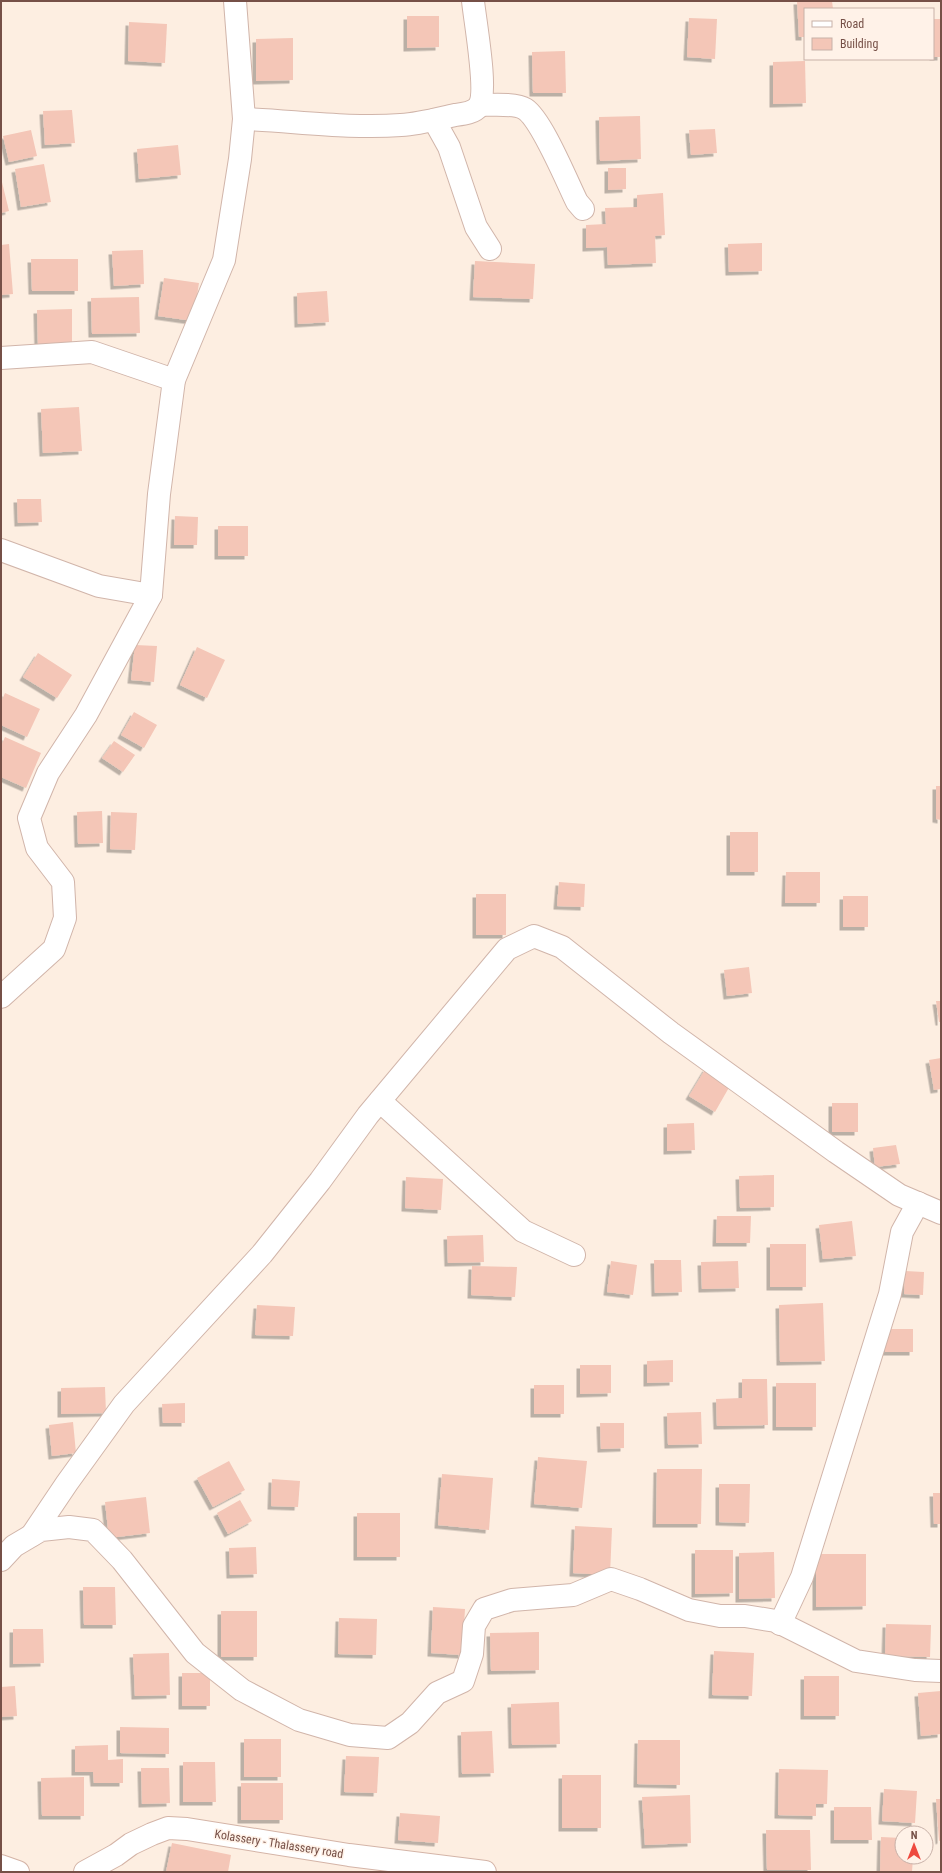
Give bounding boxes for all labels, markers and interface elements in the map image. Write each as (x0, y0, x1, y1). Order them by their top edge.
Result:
legend (804, 8, 934, 60)
text: Road (840, 17, 864, 31)
text: Building (840, 37, 878, 51)
north arrow (894, 1825, 934, 1865)
street label: Kolassery - Thalassery road (214, 1827, 344, 1861)
text: N (911, 1829, 918, 1842)

